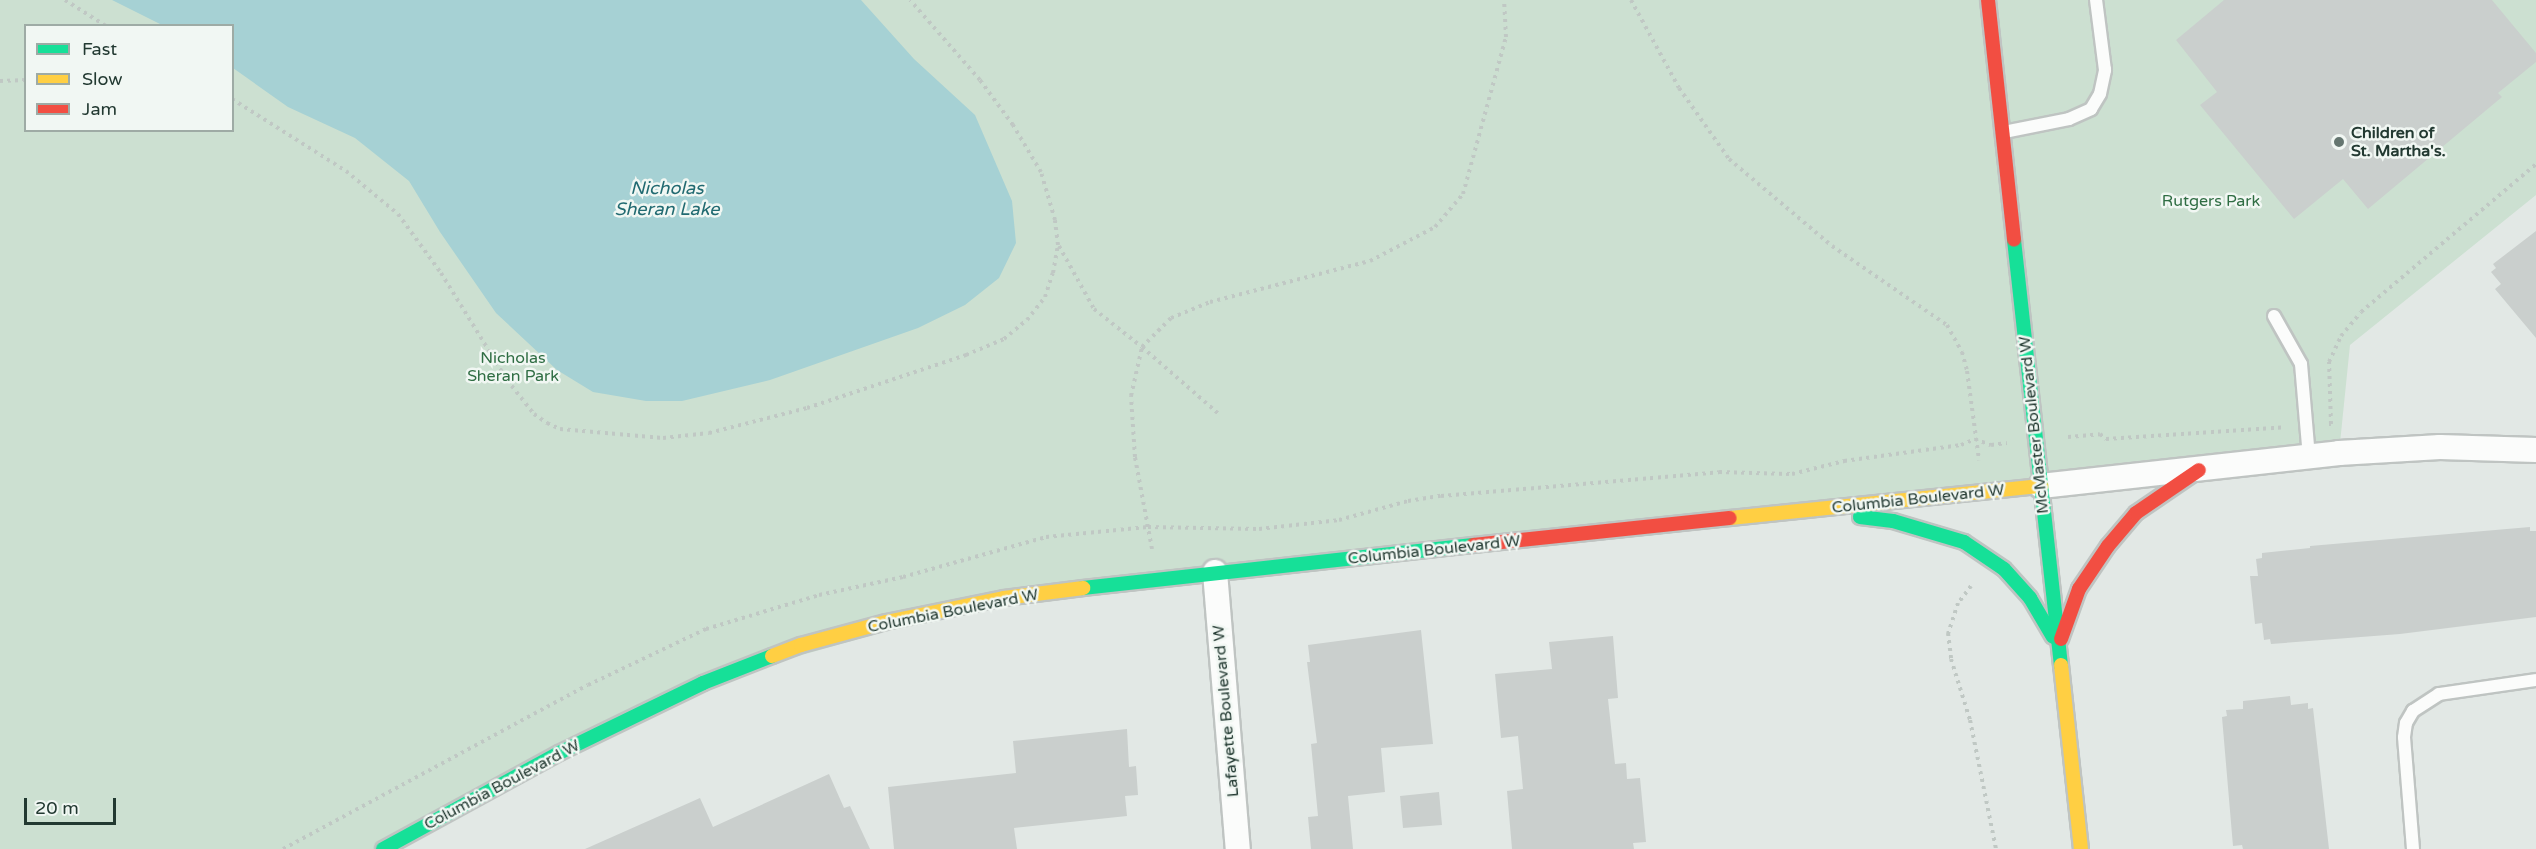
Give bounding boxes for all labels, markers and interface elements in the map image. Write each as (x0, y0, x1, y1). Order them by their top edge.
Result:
legend (24, 24, 234, 132)
text: Fast (82, 38, 117, 60)
text: Slow (82, 68, 123, 90)
text: Jam (82, 98, 117, 120)
place label: Children of St. Martha's. (2351, 123, 2446, 161)
marker: Children of St. Martha's. (2332, 135, 2346, 149)
water label: Nicholas Sheran Lake (614, 178, 720, 220)
park label: Rutgers Park (2162, 191, 2260, 211)
street label: McMaster Boulevard W (2015, 335, 2053, 515)
park label: Nicholas Sheran Park (467, 348, 559, 386)
street label: Columbia Boulevard W (1831, 480, 2005, 518)
street label: Columbia Boulevard W (1347, 531, 1521, 569)
street label: Columbia Boulevard W (866, 585, 1040, 637)
street label: Lafayette Boulevard W (1209, 624, 1243, 798)
street label: Columbia Boulevard W (421, 736, 583, 834)
scale bar (27, 786, 118, 824)
text: 20 m (35, 797, 79, 819)

